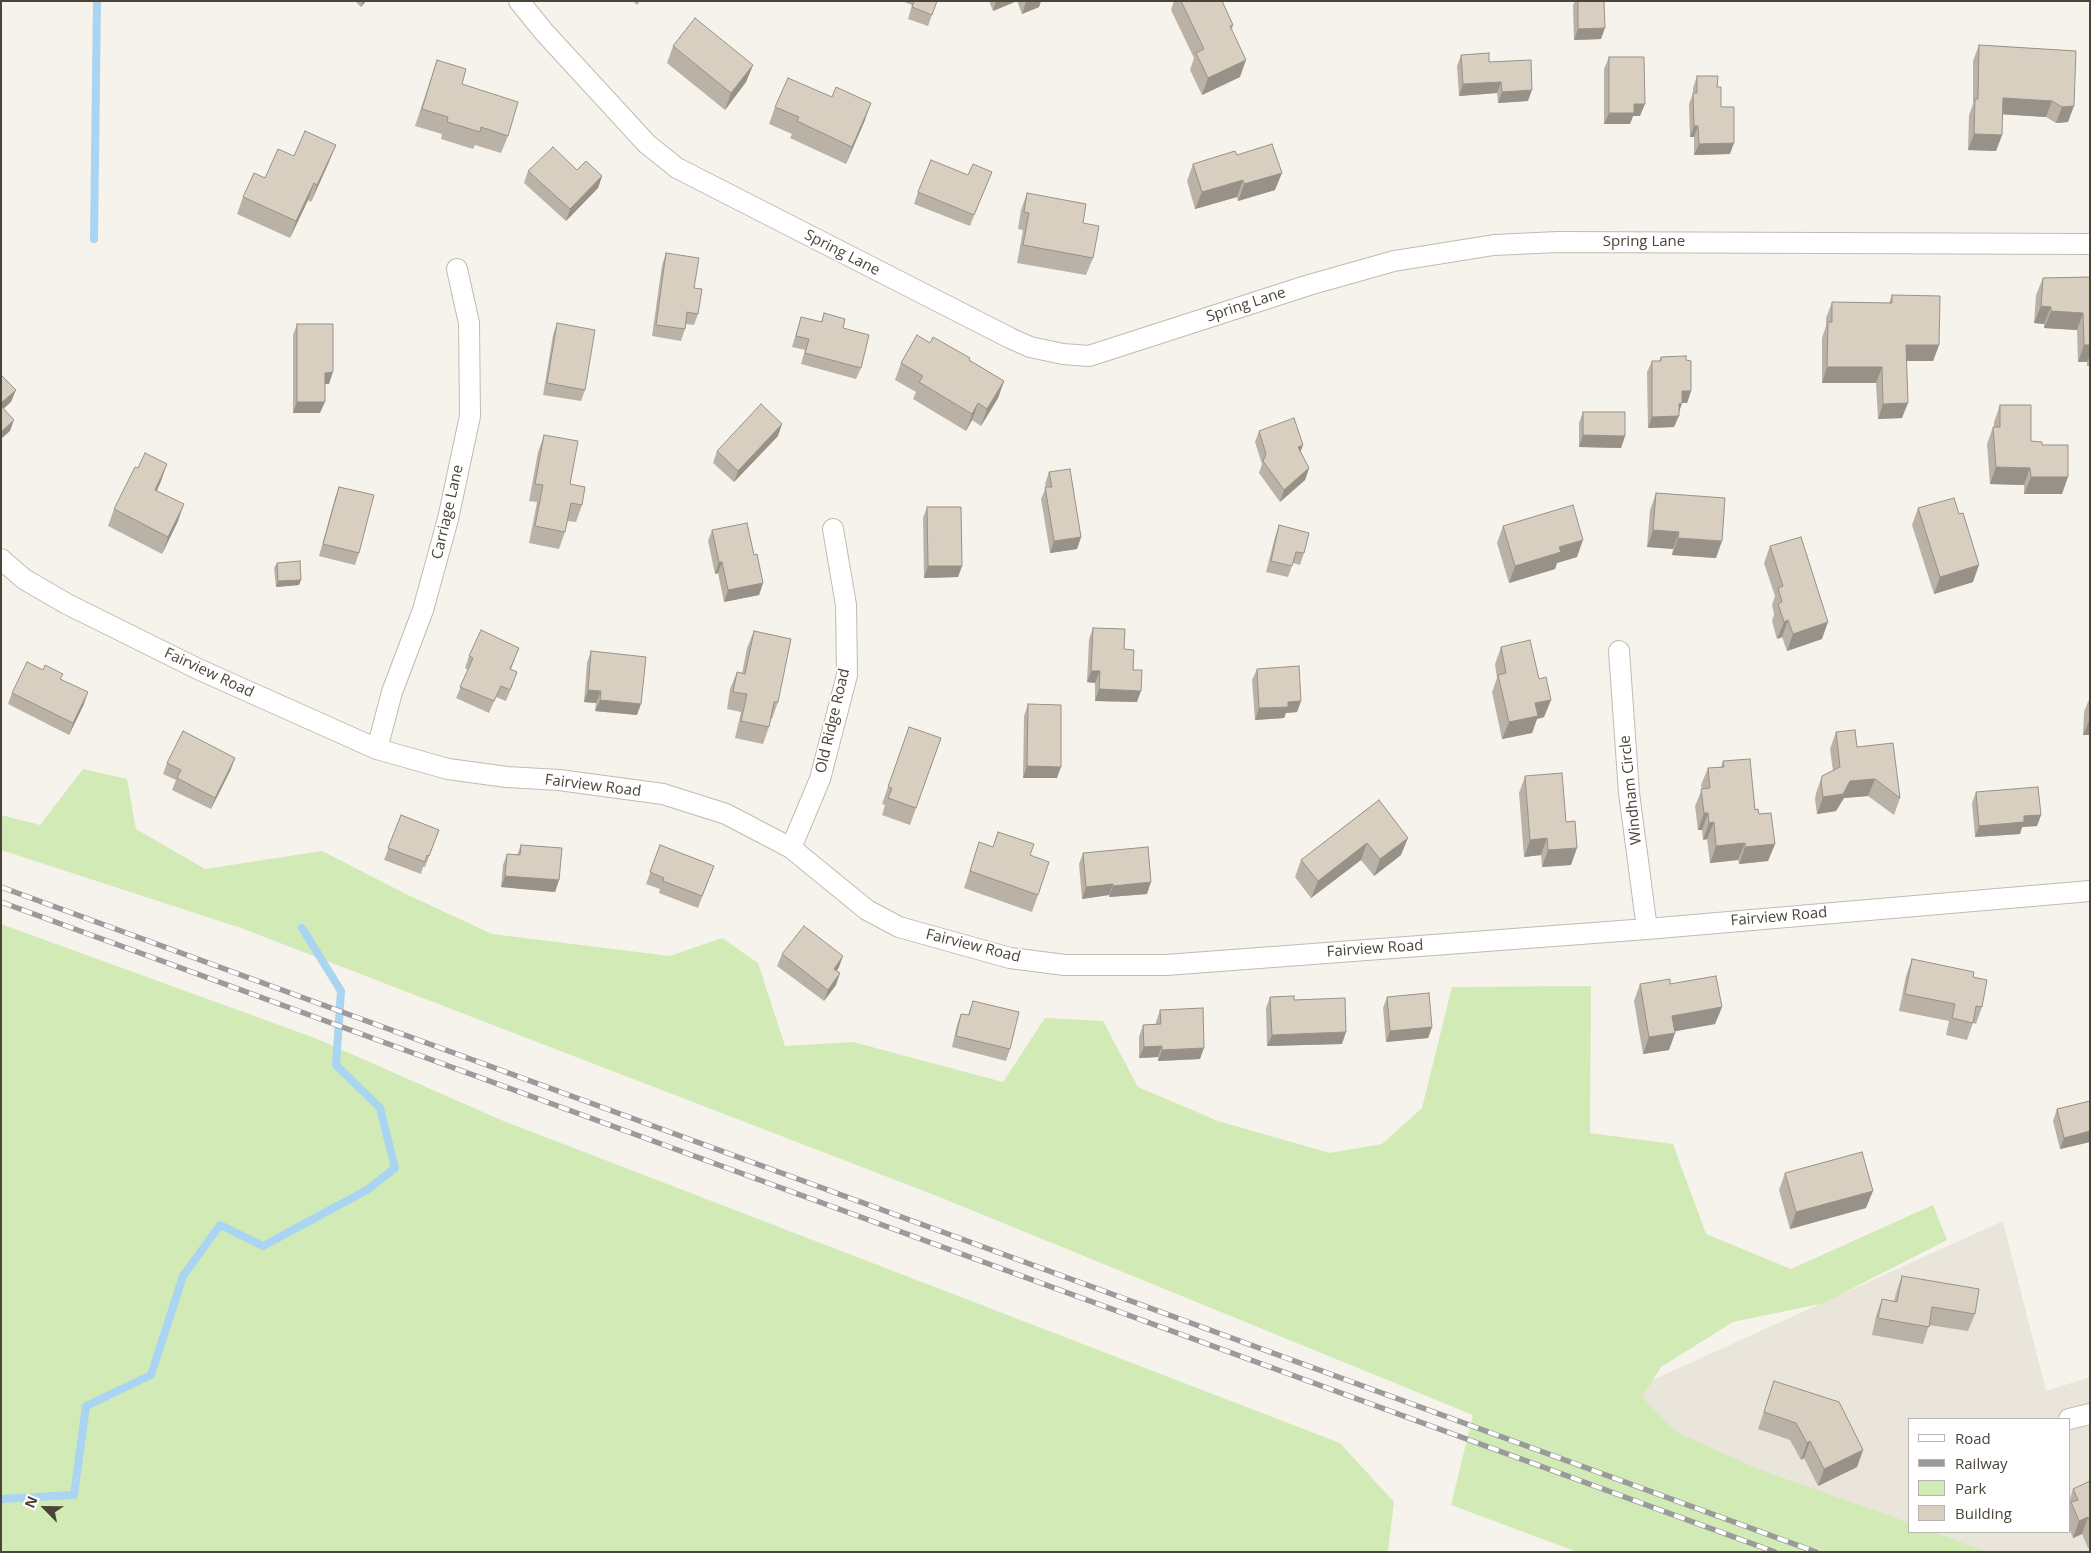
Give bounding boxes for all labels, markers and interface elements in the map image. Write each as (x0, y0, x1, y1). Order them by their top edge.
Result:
street label: Spring Lane (801, 226, 883, 280)
street label: Spring Lane (1603, 233, 1685, 251)
street label: Spring Lane (1204, 284, 1288, 326)
street label: Carriage Lane (428, 463, 468, 561)
street label: Fairview Road (161, 644, 257, 702)
street label: Old Ridge Road (812, 667, 854, 775)
street label: Windham Circle (1616, 734, 1646, 846)
street label: Fairview Road (544, 771, 642, 801)
street label: Fairview Road (1730, 904, 1828, 930)
street label: Fairview Road (924, 926, 1022, 966)
street label: Fairview Road (1326, 937, 1424, 961)
legend (1908, 1418, 2071, 1533)
text: Road (1955, 1428, 1991, 1448)
text: Railway (1955, 1453, 2008, 1473)
text: Park (1955, 1478, 1986, 1498)
north arrow (20, 1483, 70, 1533)
text: N (20, 1493, 42, 1511)
text: Building (1955, 1503, 2012, 1523)

